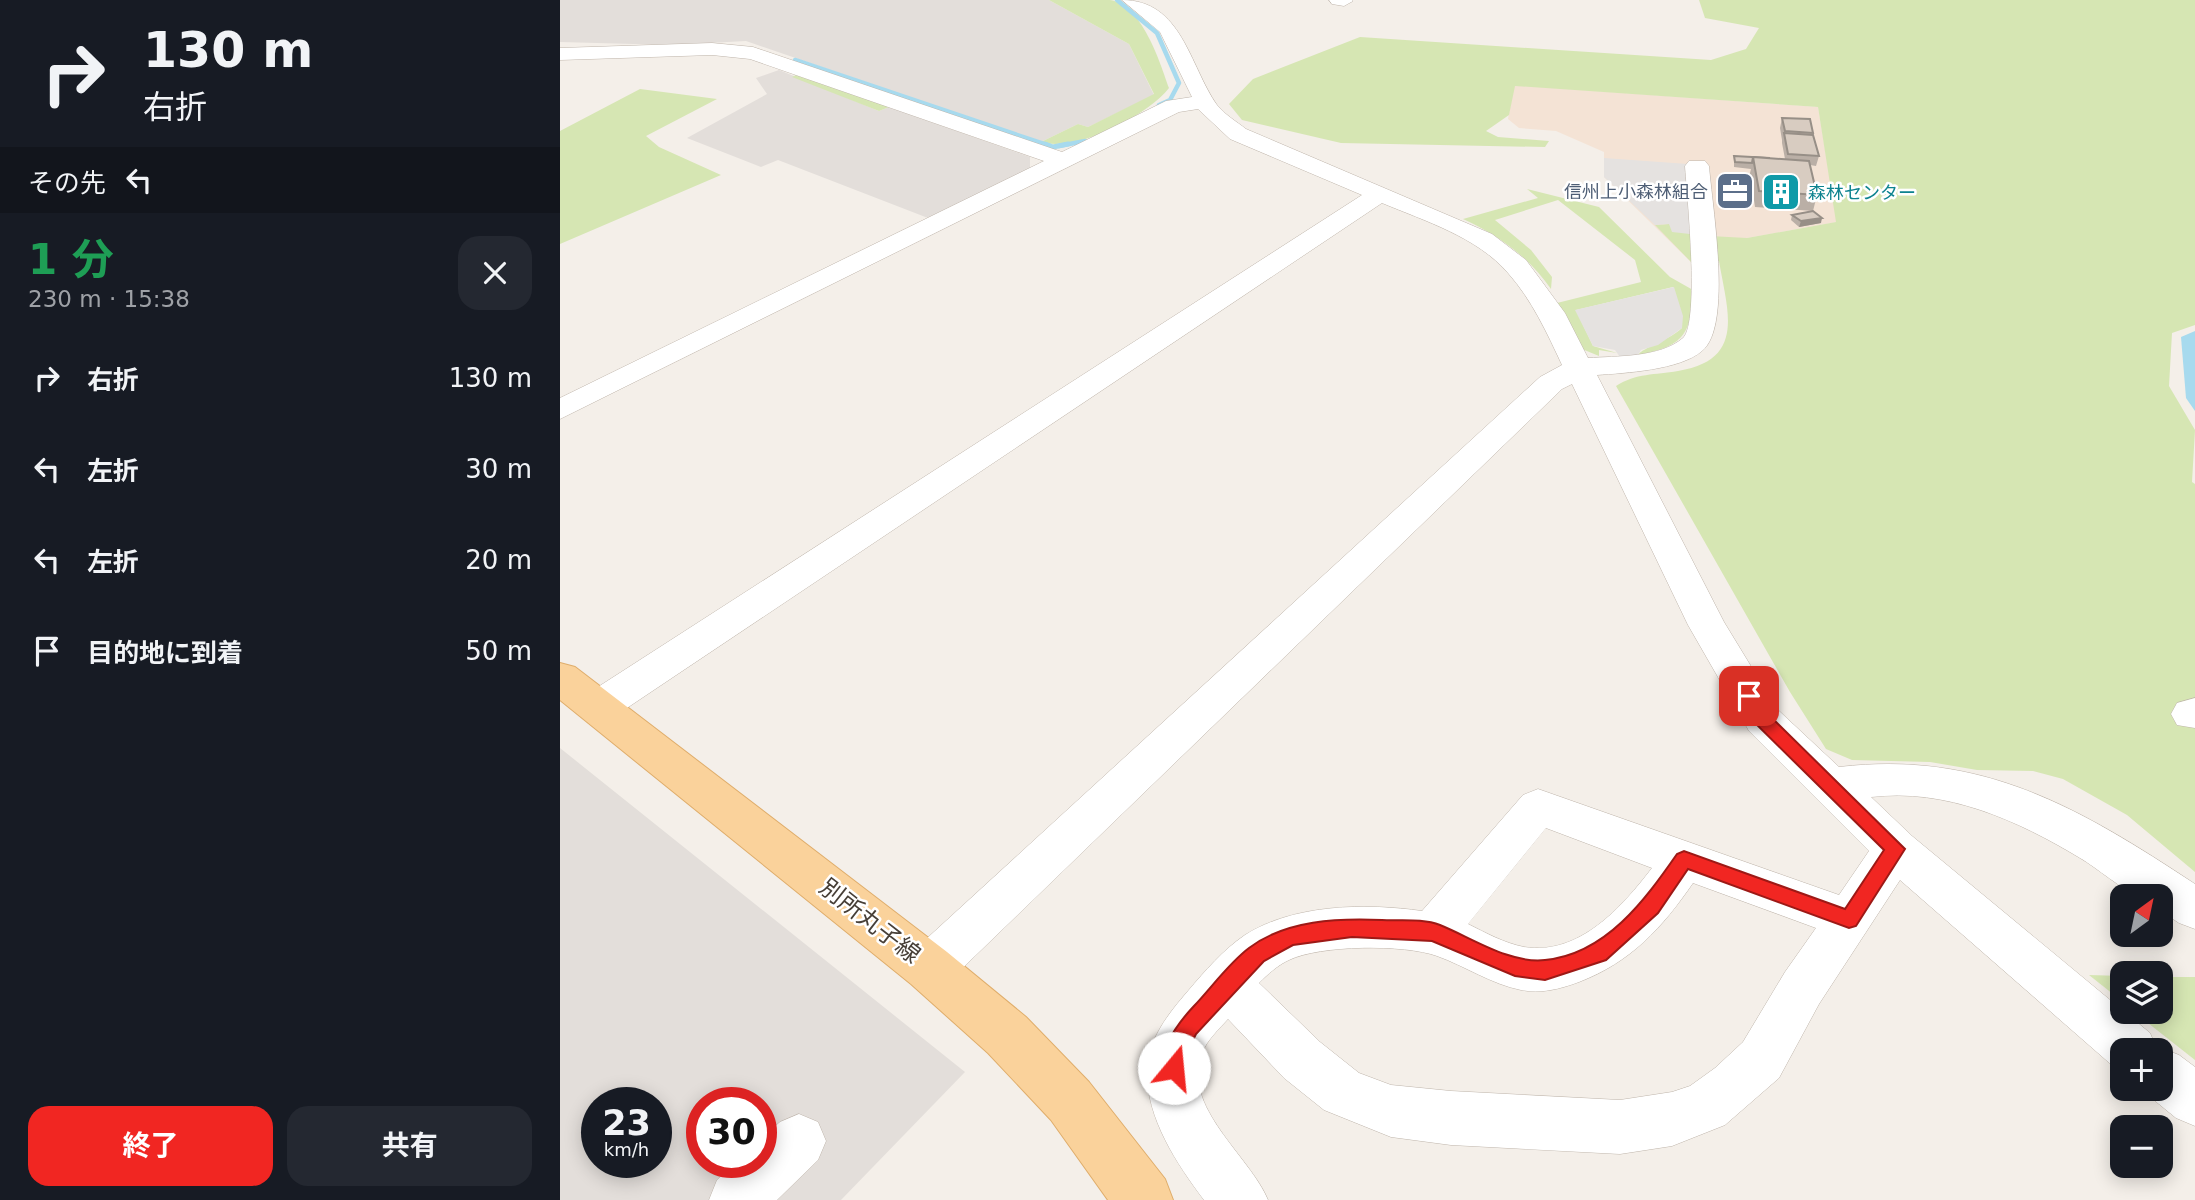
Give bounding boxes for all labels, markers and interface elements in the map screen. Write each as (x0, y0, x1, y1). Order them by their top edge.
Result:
text: 130 m (143, 22, 313, 79)
icon: right (28, 28, 119, 119)
text: 右折 (143, 88, 207, 126)
icon: left (120, 161, 158, 199)
text: その先 (28, 168, 106, 198)
office icon: 信州上小森林組合 (1714, 170, 1756, 212)
building icon: 森林センター (1760, 171, 1802, 213)
place label: 信州上小森林組合 (1564, 181, 1708, 202)
place label: 森林センター (1808, 182, 1916, 203)
text: 1 分 (28, 235, 114, 284)
button: close (458, 236, 532, 310)
text: 230 m · 15:38 (28, 286, 190, 312)
icon: right (28, 359, 66, 397)
text: 130 m (449, 363, 532, 393)
text: 右折 (87, 365, 139, 395)
icon: left (28, 450, 66, 488)
text: 30 m (465, 454, 532, 484)
text: 左折 (87, 456, 139, 486)
icon: left (28, 541, 66, 579)
text: 20 m (465, 545, 532, 575)
text: 左折 (87, 547, 139, 577)
icon: arrive (28, 632, 66, 670)
text: 50 m (465, 636, 532, 666)
text: 目的地に到着 (87, 638, 243, 668)
pin (1719, 666, 1779, 726)
icon: arrive (1730, 677, 1768, 715)
street label: 別所丸子線 (814, 873, 926, 969)
north arrow (2110, 884, 2174, 947)
map controls (2110, 884, 2173, 1178)
button: layers (2110, 961, 2173, 1024)
position arrow (1137, 1031, 1211, 1105)
button: + (2110, 1038, 2173, 1101)
speed limit sign: 30 (686, 1087, 777, 1178)
text: 23 (602, 1103, 651, 1143)
button: 終了 (28, 1106, 273, 1186)
button: 共有 (287, 1106, 532, 1186)
button: − (2110, 1115, 2173, 1178)
text: km/h (604, 1139, 649, 1160)

